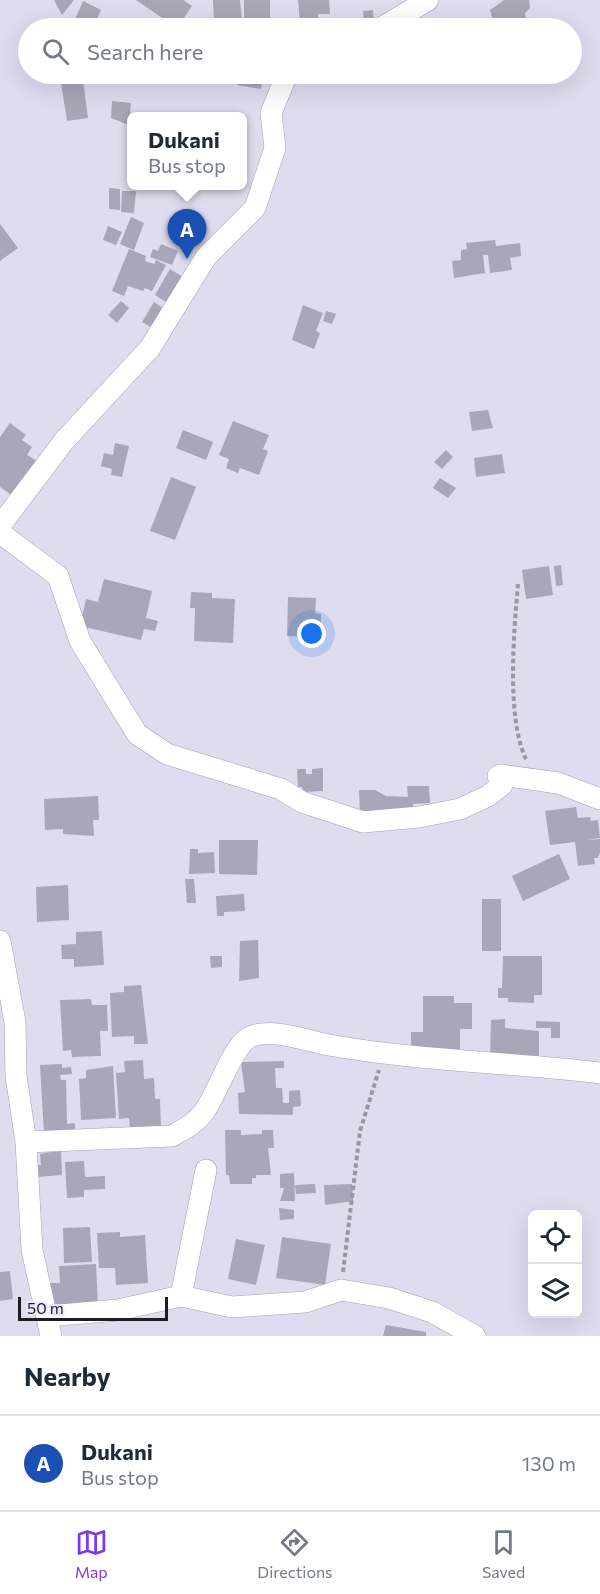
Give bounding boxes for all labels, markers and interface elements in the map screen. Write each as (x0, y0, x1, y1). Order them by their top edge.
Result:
search box (18, 18, 582, 84)
icon: search (39, 35, 72, 68)
text: Search here (87, 38, 203, 65)
popup (127, 112, 247, 190)
text: Dukani (148, 126, 220, 153)
text: Bus stop (148, 153, 226, 177)
pin: A (168, 210, 207, 259)
your location (297, 619, 326, 648)
map controls (528, 1210, 582, 1318)
button: locate (528, 1210, 582, 1264)
button: layers (528, 1264, 582, 1318)
scale bar (18, 1294, 168, 1322)
text: 50 m (27, 1298, 64, 1317)
text: Nearby (24, 1360, 111, 1391)
text: Dukani (81, 1438, 153, 1465)
text: A (36, 1451, 51, 1475)
text: 130 m (522, 1451, 576, 1475)
text: Bus stop (81, 1465, 159, 1489)
tab: Map (75, 1526, 108, 1581)
tab: Directions (257, 1526, 332, 1581)
tab: Saved (482, 1526, 525, 1581)

